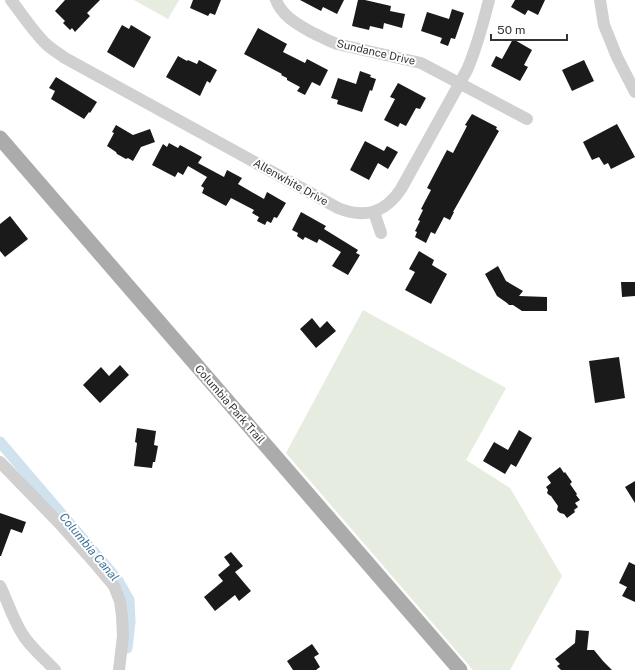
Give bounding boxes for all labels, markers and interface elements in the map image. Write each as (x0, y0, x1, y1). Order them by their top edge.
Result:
scale bar (491, 16, 567, 42)
text: 50 m (497, 23, 525, 37)
street label: Sundance Drive (336, 37, 416, 67)
street label: Allenwhite Drive (252, 157, 330, 207)
street label: Columbia Park Trail (193, 362, 267, 446)
water label: Columbia Canal (56, 510, 122, 584)

